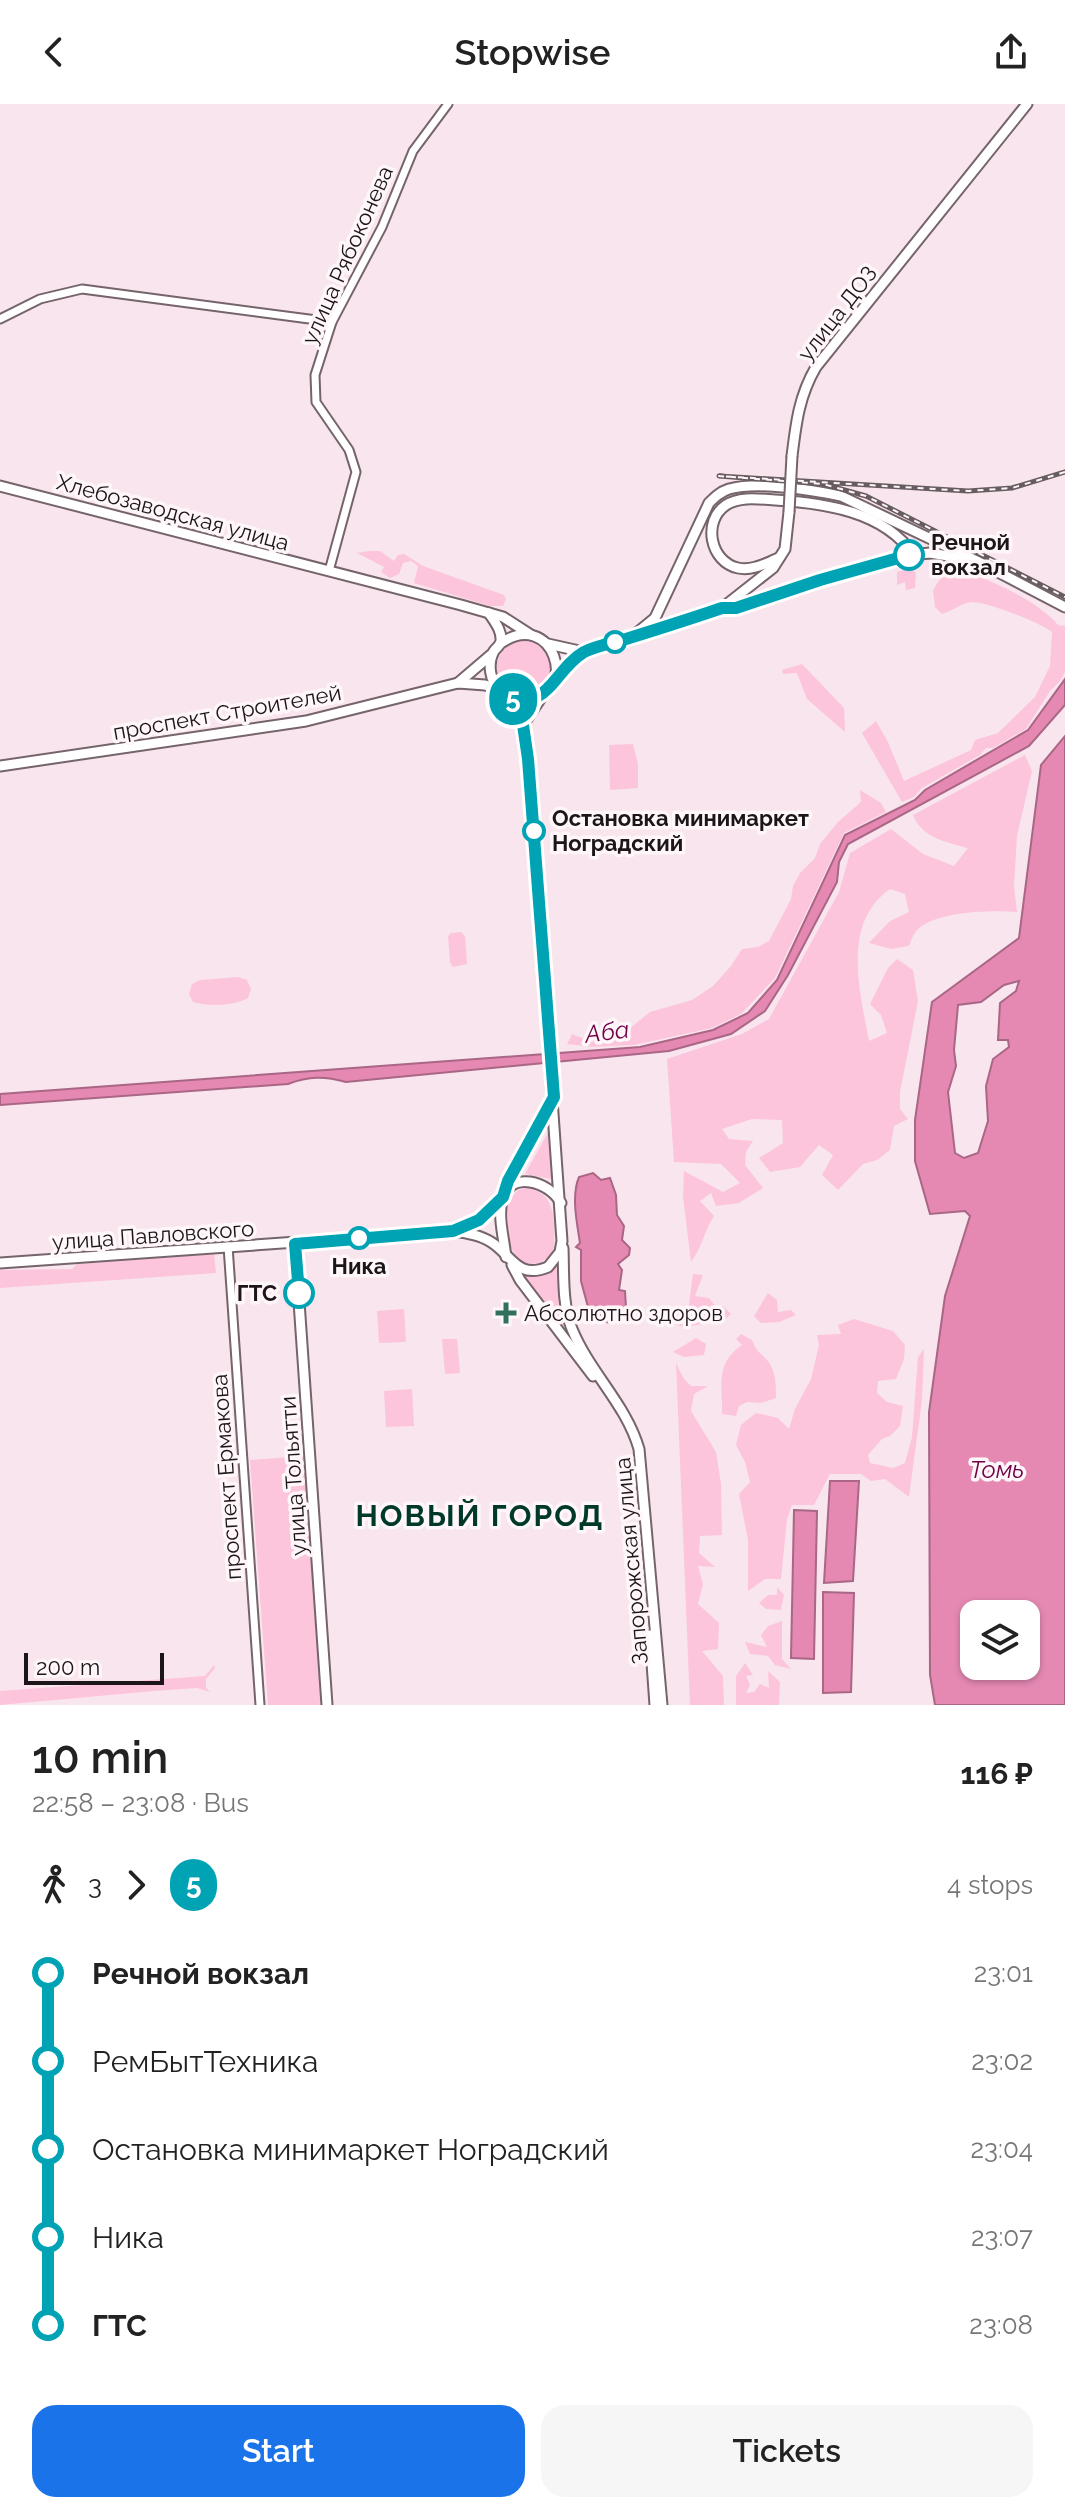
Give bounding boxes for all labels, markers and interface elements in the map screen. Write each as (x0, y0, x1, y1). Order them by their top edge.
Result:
icon: back (32, 30, 76, 74)
icon: share (989, 30, 1033, 74)
text: Stopwise (455, 31, 610, 73)
street label: улица Рябоконева (296, 162, 398, 348)
street label: улица ДОЗ (792, 261, 882, 365)
street label: Хлебозаводская улица (54, 468, 292, 556)
place label: Речной вокзал (931, 529, 1010, 580)
marker: Речной вокзал (894, 540, 924, 570)
unlabelled marker (604, 631, 626, 653)
line badge: 5 (487, 673, 539, 725)
street label: проспект Строителей (111, 679, 343, 745)
text: 5 (505, 682, 521, 715)
place label: Остановка минимаркет Ноградский (552, 805, 809, 856)
marker: Остановка минимаркет Ноградский (523, 820, 545, 842)
water label: Аба (581, 1014, 631, 1049)
street label: улица Павловского (51, 1215, 255, 1255)
marker: Ника (348, 1227, 370, 1249)
place label: Ника (332, 1253, 386, 1279)
marker: ГТС (284, 1278, 314, 1308)
place label: ГТС (237, 1280, 277, 1306)
place label: Абсолютно здоров (524, 1300, 723, 1326)
marker: Абсолютно здоров (495, 1302, 517, 1324)
street label: проспект Ермакова (206, 1373, 246, 1581)
street label: улица Тольятти (274, 1395, 312, 1557)
water label: Томь (970, 1455, 1024, 1484)
street label: Запорожская улица (609, 1456, 653, 1666)
district label: НОВЫЙ ГОРОД (355, 1498, 605, 1533)
map controls (960, 1600, 1040, 1680)
button: layers (960, 1600, 1040, 1680)
scale bar (24, 1649, 164, 1685)
text: 200 m (36, 1654, 100, 1680)
text: 10 min (32, 1732, 168, 1783)
text: 116 ₽ (961, 1756, 1033, 1791)
text: 22:58 – 23:08 · Bus (32, 1788, 249, 1818)
icon: walk (32, 1863, 76, 1907)
icon: forward (114, 1863, 158, 1907)
text: 5 (186, 1868, 201, 1901)
text: 3 (88, 1870, 102, 1900)
text: 4 stops (947, 1870, 1033, 1900)
text: Речной вокзал (92, 1956, 309, 1991)
text: 23:01 (974, 1958, 1033, 1988)
text: РемБытТехника (92, 2044, 318, 2079)
text: 23:02 (971, 2046, 1033, 2076)
text: Остановка минимаркет Ноградский (92, 2132, 609, 2167)
text: 23:04 (971, 2134, 1033, 2164)
text: Ника (92, 2220, 164, 2255)
text: 23:07 (971, 2222, 1033, 2252)
text: ГТС (92, 2308, 147, 2343)
text: 23:08 (969, 2310, 1033, 2340)
button: Start (32, 2405, 525, 2497)
button: Tickets (541, 2405, 1033, 2497)

